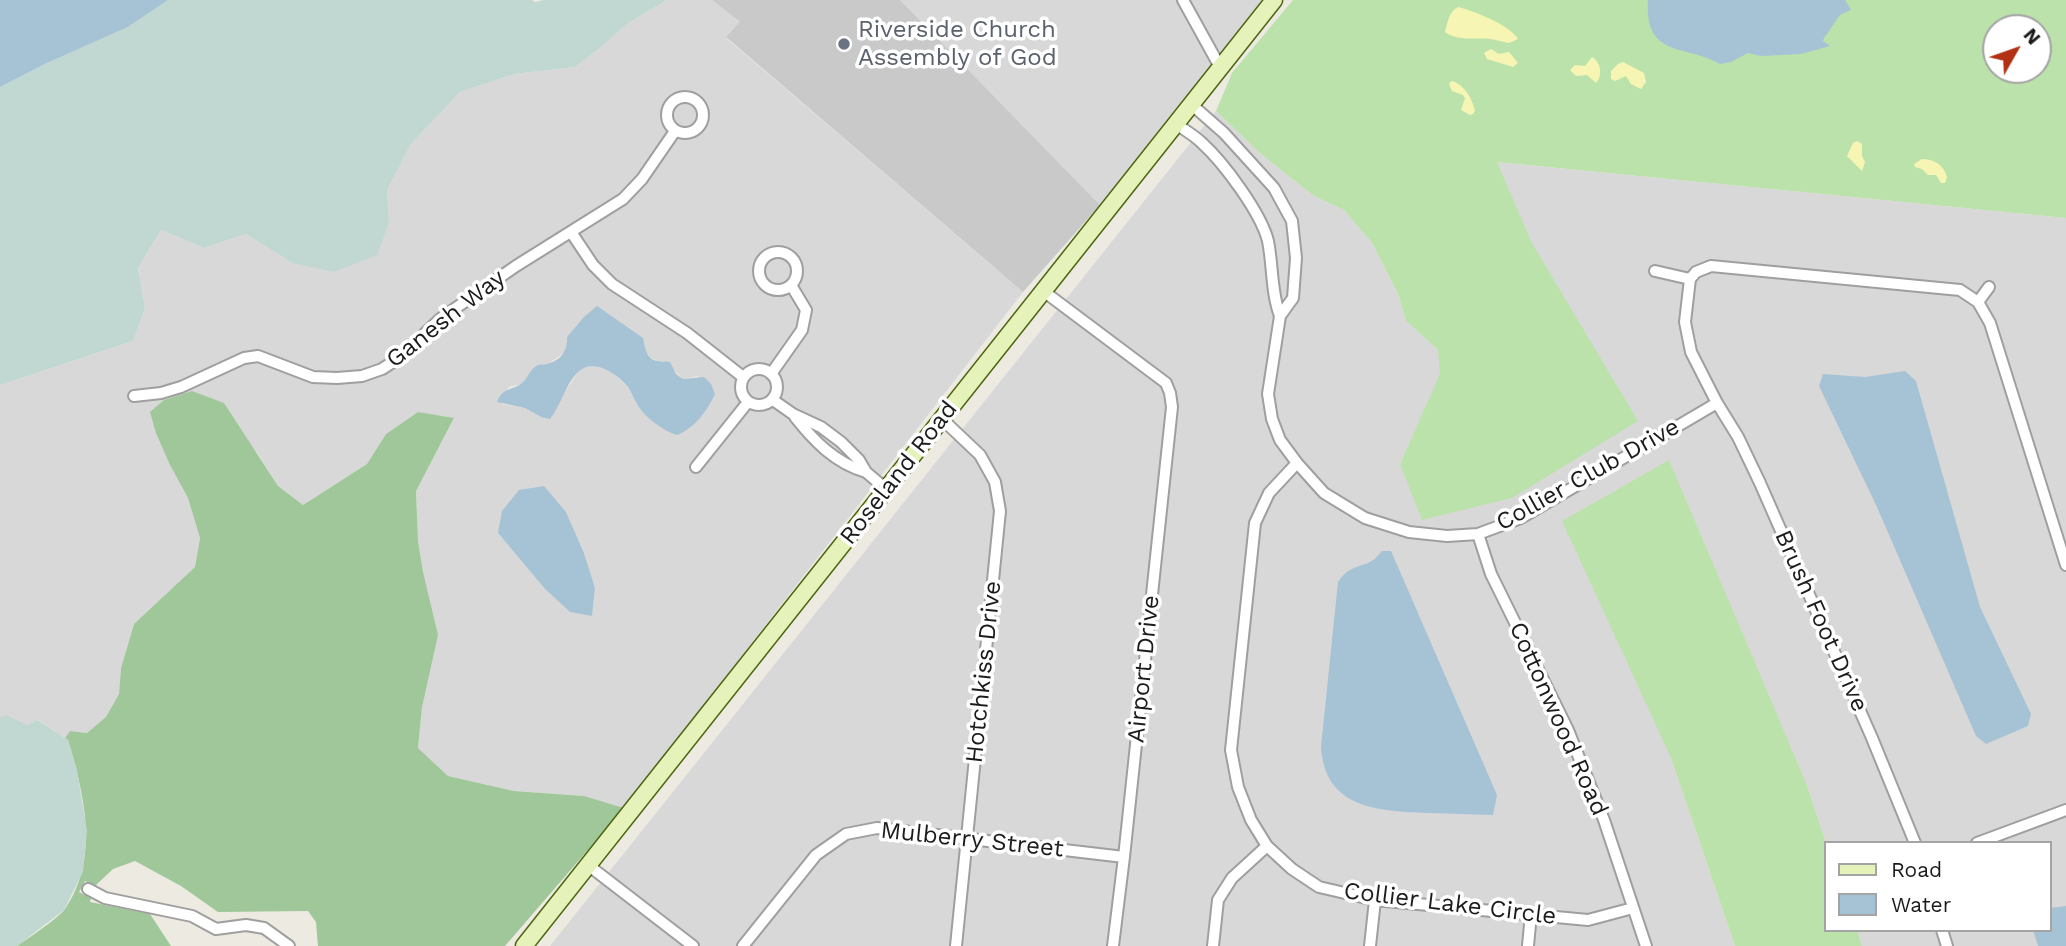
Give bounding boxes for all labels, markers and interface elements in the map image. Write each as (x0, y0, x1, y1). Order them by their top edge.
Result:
north arrow (1982, 14, 2052, 84)
place label: Riverside Church Assembly of God (858, 16, 1057, 72)
text: N (2019, 24, 2045, 49)
marker: Riverside Church Assembly of God (836, 36, 852, 52)
street label: Ganesh Way (381, 264, 511, 374)
street label: Roseland Road (834, 396, 964, 550)
street label: Collier Club Drive (1491, 413, 1685, 537)
street label: Brush Foot Drive (1768, 526, 1874, 716)
street label: Hotchkiss Drive (960, 579, 1008, 765)
street label: Airport Drive (1122, 594, 1166, 744)
street label: Cottonwood Road (1502, 618, 1614, 820)
street label: Mulberry Street (879, 816, 1065, 864)
legend (1825, 841, 2052, 932)
text: Road (1891, 857, 1942, 882)
street label: Collier Lake Circle (1342, 877, 1558, 931)
text: Water (1891, 892, 1951, 917)

